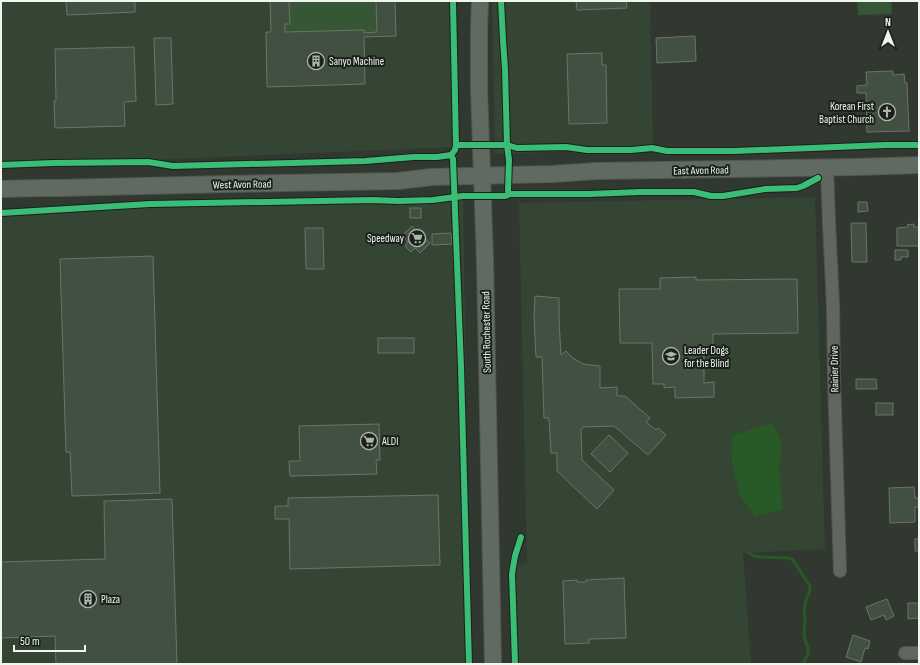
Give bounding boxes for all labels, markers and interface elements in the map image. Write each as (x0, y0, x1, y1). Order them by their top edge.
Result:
north arrow (868, 12, 908, 52)
text: N (885, 16, 891, 29)
building icon: Sanyo Machine (306, 51, 326, 71)
place label: Sanyo Machine (329, 55, 384, 68)
place label: Korean First Baptist Church (819, 100, 875, 126)
church icon: Korean First Baptist Church (877, 102, 897, 122)
street label: East Avon Road (673, 164, 729, 177)
street label: West Avon Road (213, 177, 272, 192)
supermarket icon: Speedway (407, 228, 427, 248)
place label: Speedway (367, 232, 405, 245)
street label: South Rochester Road (479, 291, 494, 373)
place label: Leader Dogs for the Blind (684, 344, 730, 370)
school or university icon: Leader Dogs for the Blind (661, 346, 681, 366)
street label: Rainier Drive (828, 346, 841, 392)
supermarket icon: ALDI (359, 431, 379, 451)
place label: ALDI (381, 435, 398, 448)
building icon: Plaza (78, 589, 98, 609)
place label: Plaza (101, 593, 120, 606)
scale bar (14, 627, 85, 653)
text: 50 m (20, 634, 40, 649)

